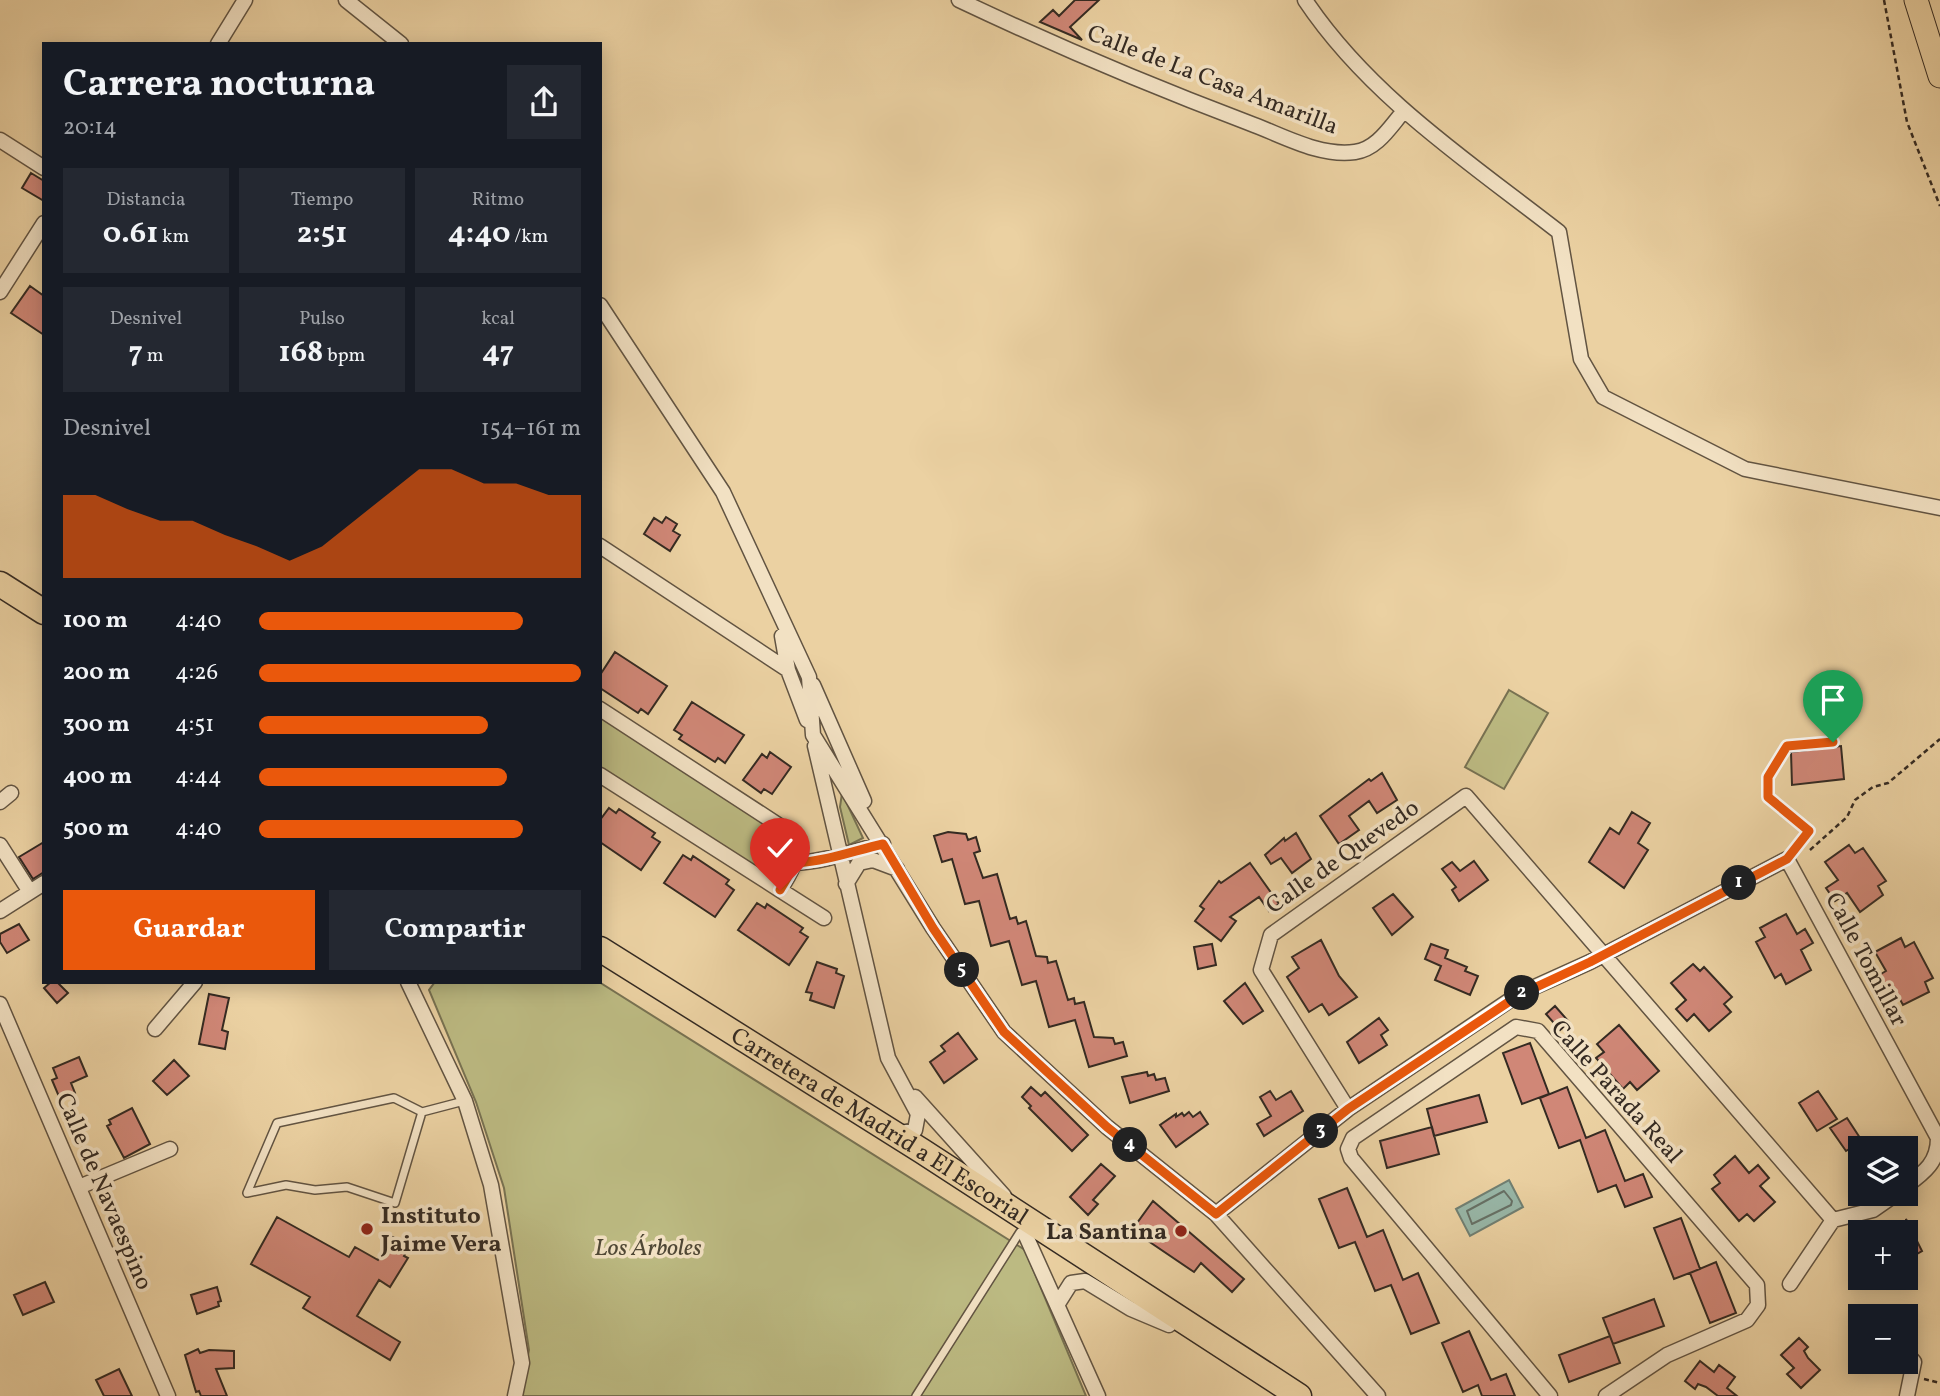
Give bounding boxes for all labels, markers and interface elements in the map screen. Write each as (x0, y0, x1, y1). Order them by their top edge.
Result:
street label: Calle de La Casa Amarilla (1082, 17, 1343, 144)
text: Carrera nocturna (63, 59, 375, 112)
button: share (507, 65, 581, 139)
text: 20:14 (63, 112, 117, 144)
text: Distancia (107, 187, 185, 213)
text: Tiempo (291, 187, 353, 213)
text: Ritmo (472, 187, 524, 213)
text: 0.61 (103, 213, 158, 255)
text: 2:51 (297, 213, 347, 255)
text: 4:40 (448, 213, 510, 255)
text: km (158, 224, 189, 250)
text: /km (510, 224, 548, 250)
text: Desnivel (110, 306, 182, 332)
text: Pulso (299, 306, 345, 332)
text: kcal (481, 306, 515, 332)
text: 7 (129, 332, 143, 374)
text: 168 (279, 332, 323, 374)
text: 47 (482, 332, 514, 374)
text: m (143, 343, 163, 369)
text: bpm (323, 343, 365, 369)
text: Desnivel (63, 413, 151, 445)
text: 154–161 m (481, 413, 581, 445)
text: 100 m (63, 605, 128, 637)
text: 4:40 (175, 605, 221, 637)
text: 200 m (63, 657, 130, 689)
text: 4:26 (175, 657, 218, 689)
pin (1803, 670, 1863, 742)
icon: arrive (1814, 681, 1852, 719)
text: 300 m (63, 709, 130, 741)
text: 4:51 (175, 709, 214, 741)
text: 400 m (63, 761, 132, 793)
text: 4:44 (175, 761, 222, 793)
street label: Calle de Quevedo (1260, 792, 1427, 923)
text: 500 m (63, 813, 129, 845)
text: 4:40 (175, 813, 221, 845)
pin (750, 818, 810, 890)
icon: check (761, 829, 799, 867)
pin: 1 (1722, 866, 1756, 900)
text: 1 (1735, 869, 1742, 895)
street label: Calle Tomillar (1816, 887, 1915, 1033)
button: Guardar (63, 890, 315, 970)
button: Compartir (329, 890, 581, 970)
pin: 5 (944, 953, 979, 988)
text: 5 (957, 956, 966, 982)
pin: 2 (1504, 976, 1540, 1010)
text: 2 (1517, 979, 1526, 1005)
street label: Calle Parada Real (1542, 1013, 1689, 1172)
street label: Carretera de Madrid a El Escorial (723, 1020, 1034, 1235)
street label: Calle de Navaespino (46, 1088, 160, 1296)
pin: 3 (1304, 1114, 1338, 1148)
text: 3 (1316, 1117, 1325, 1143)
pin: 4 (1112, 1128, 1148, 1162)
text: 4 (1124, 1131, 1135, 1157)
map controls (1848, 1136, 1918, 1374)
button: layers (1848, 1136, 1918, 1206)
place label: Instituto Jaime Vera (380, 1200, 502, 1262)
place label: La Santina (1046, 1216, 1167, 1250)
button: + (1848, 1220, 1918, 1290)
marker: Instituto Jaime Vera (359, 1221, 375, 1237)
marker: La Santina (1173, 1223, 1189, 1239)
park label: Los Árboles (594, 1232, 702, 1266)
button: − (1848, 1304, 1918, 1374)

